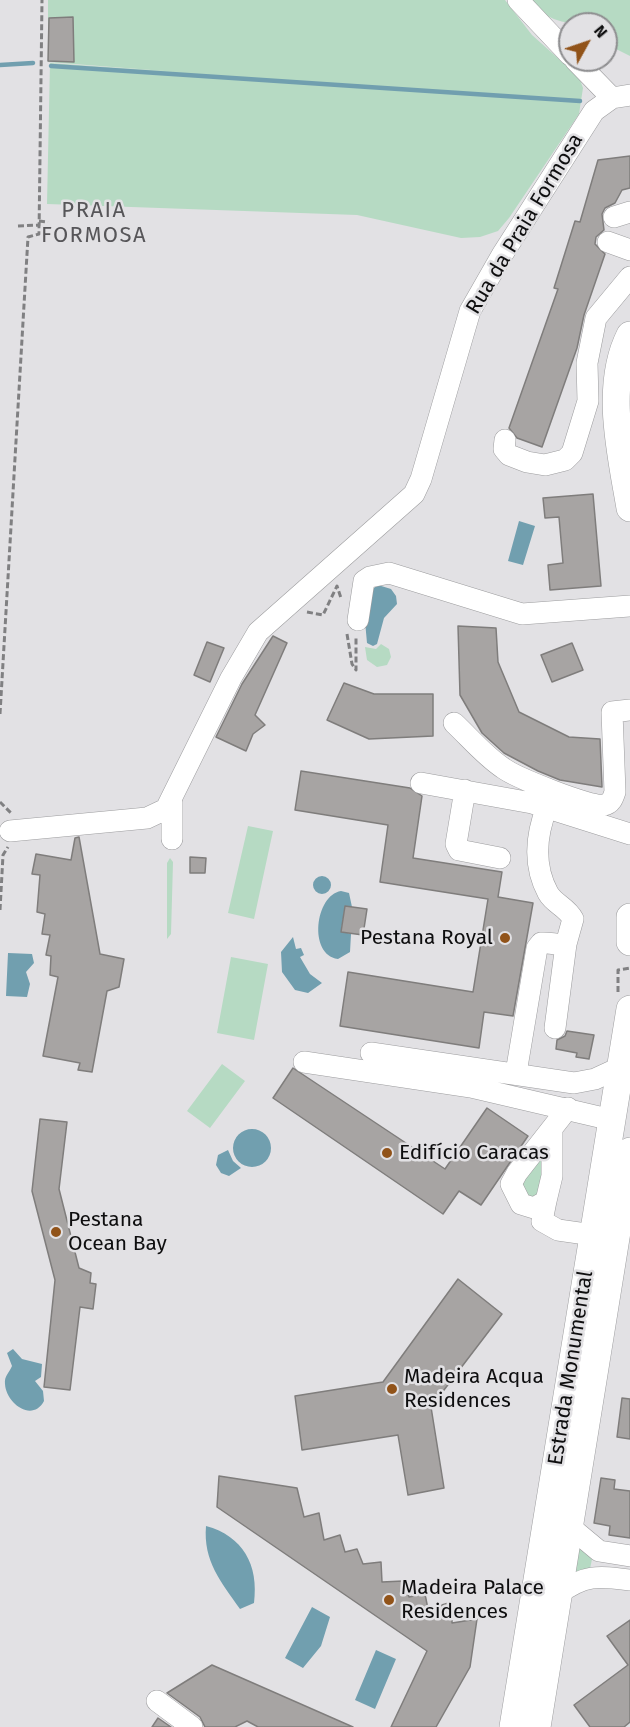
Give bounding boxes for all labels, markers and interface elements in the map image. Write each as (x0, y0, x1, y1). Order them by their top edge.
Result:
north arrow (558, 12, 618, 72)
text: N (590, 21, 611, 42)
street label: Rua da Praia Formosa (461, 129, 589, 319)
district label: PRAIA FORMOSA (41, 198, 147, 249)
place label: Pestana Royal (360, 925, 493, 951)
marker: Pestana Royal (498, 931, 512, 945)
place label: Edifício Caracas (399, 1140, 549, 1166)
marker: Edifício Caracas (380, 1146, 394, 1160)
place label: Pestana Ocean Bay (68, 1207, 167, 1257)
marker: Pestana Ocean Bay (49, 1225, 63, 1239)
street label: Estrada Monumental (543, 1269, 599, 1467)
place label: Madeira Acqua Residences (404, 1364, 544, 1414)
marker: Madeira Acqua Residences (385, 1382, 399, 1396)
place label: Madeira Palace Residences (401, 1575, 544, 1625)
marker: Madeira Palace Residences (382, 1593, 396, 1607)

